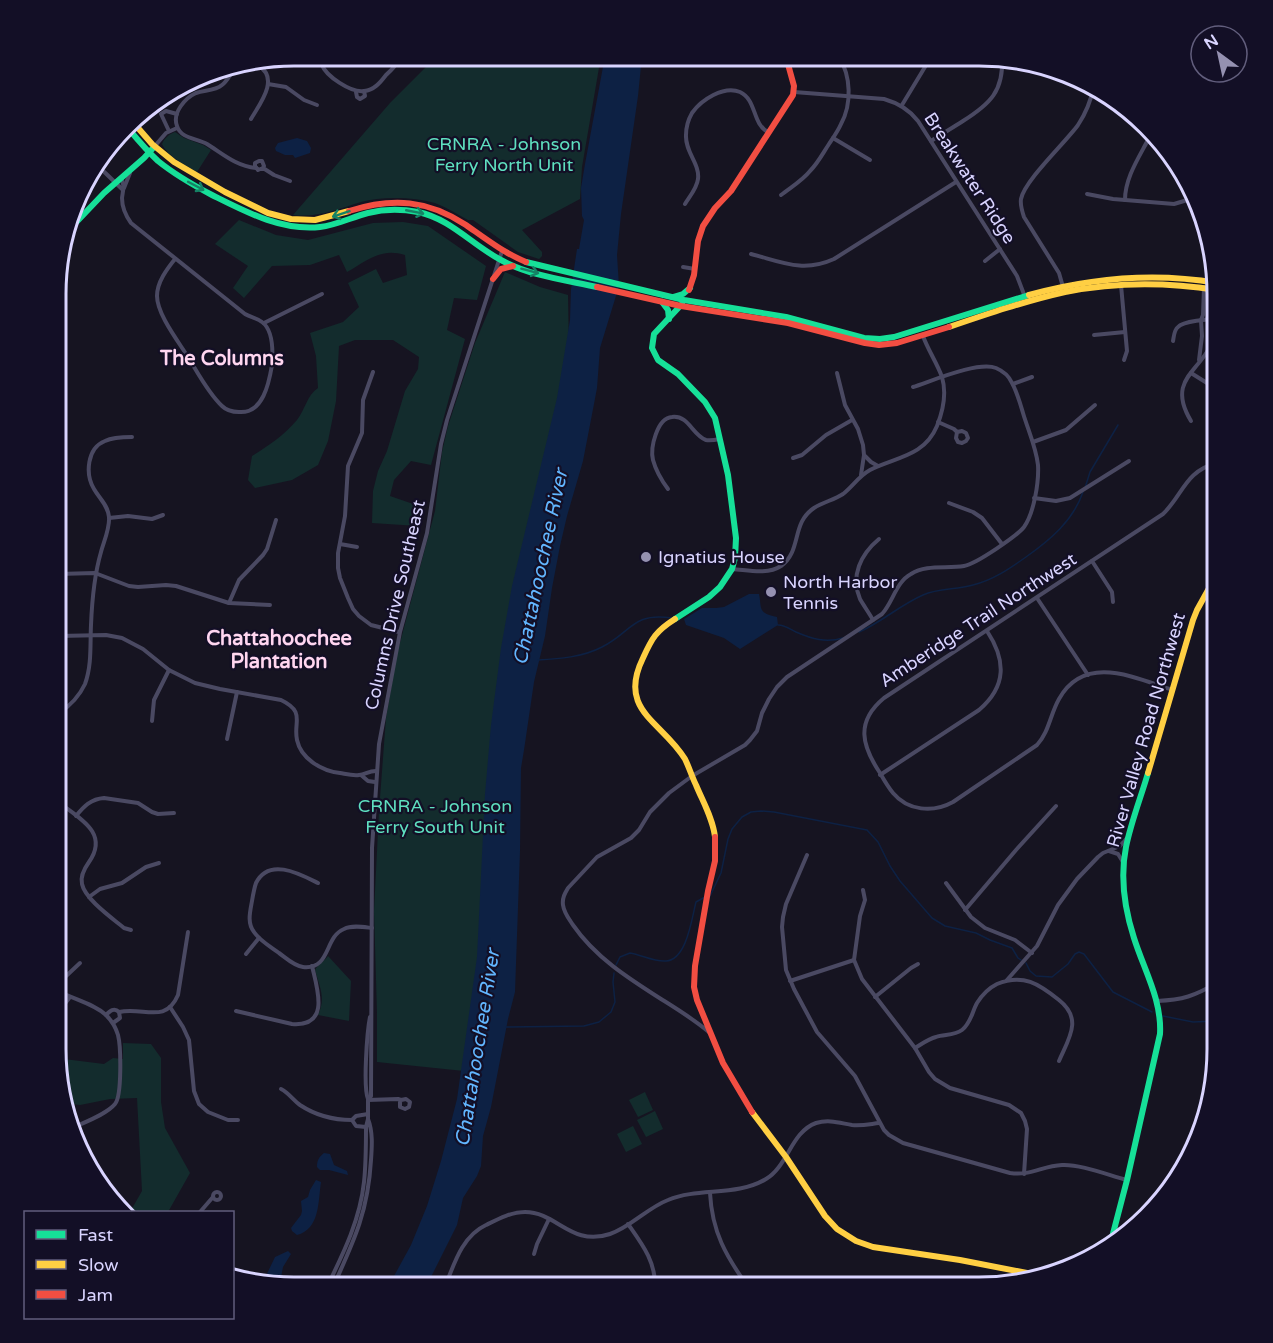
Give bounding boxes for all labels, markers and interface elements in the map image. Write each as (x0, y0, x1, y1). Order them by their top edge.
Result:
north arrow (1189, 24, 1249, 84)
text: N (1201, 30, 1222, 54)
street label: Breakwater Ridge (919, 108, 1021, 248)
park label: CRNRA - Johnson Ferry North Unit (427, 133, 581, 176)
one-way arrow (187, 181, 205, 193)
one-way arrow (405, 207, 425, 218)
one-way arrow (332, 209, 351, 220)
one-way arrow (520, 266, 539, 278)
district label: The Columns (159, 347, 284, 371)
water label: Chattahoochee River (509, 465, 574, 667)
street label: Columns Drive Southeast (360, 498, 430, 712)
place label: Ignatius House (658, 546, 785, 568)
street label: Amberidge Trail Northwest (875, 548, 1081, 692)
marker: Ignatius House (639, 550, 653, 564)
place label: North Harbor Tennis (783, 571, 897, 614)
marker: North Harbor Tennis (764, 585, 778, 599)
street label: River Valley Road Northwest (1102, 610, 1190, 850)
district label: Chattahoochee Plantation (206, 627, 352, 674)
park label: CRNRA - Johnson Ferry South Unit (358, 795, 512, 838)
water label: Chattahoochee River (451, 945, 506, 1149)
legend (24, 1211, 234, 1319)
text: Fast (78, 1224, 113, 1246)
text: Slow (78, 1254, 119, 1276)
text: Jam (78, 1284, 113, 1306)

